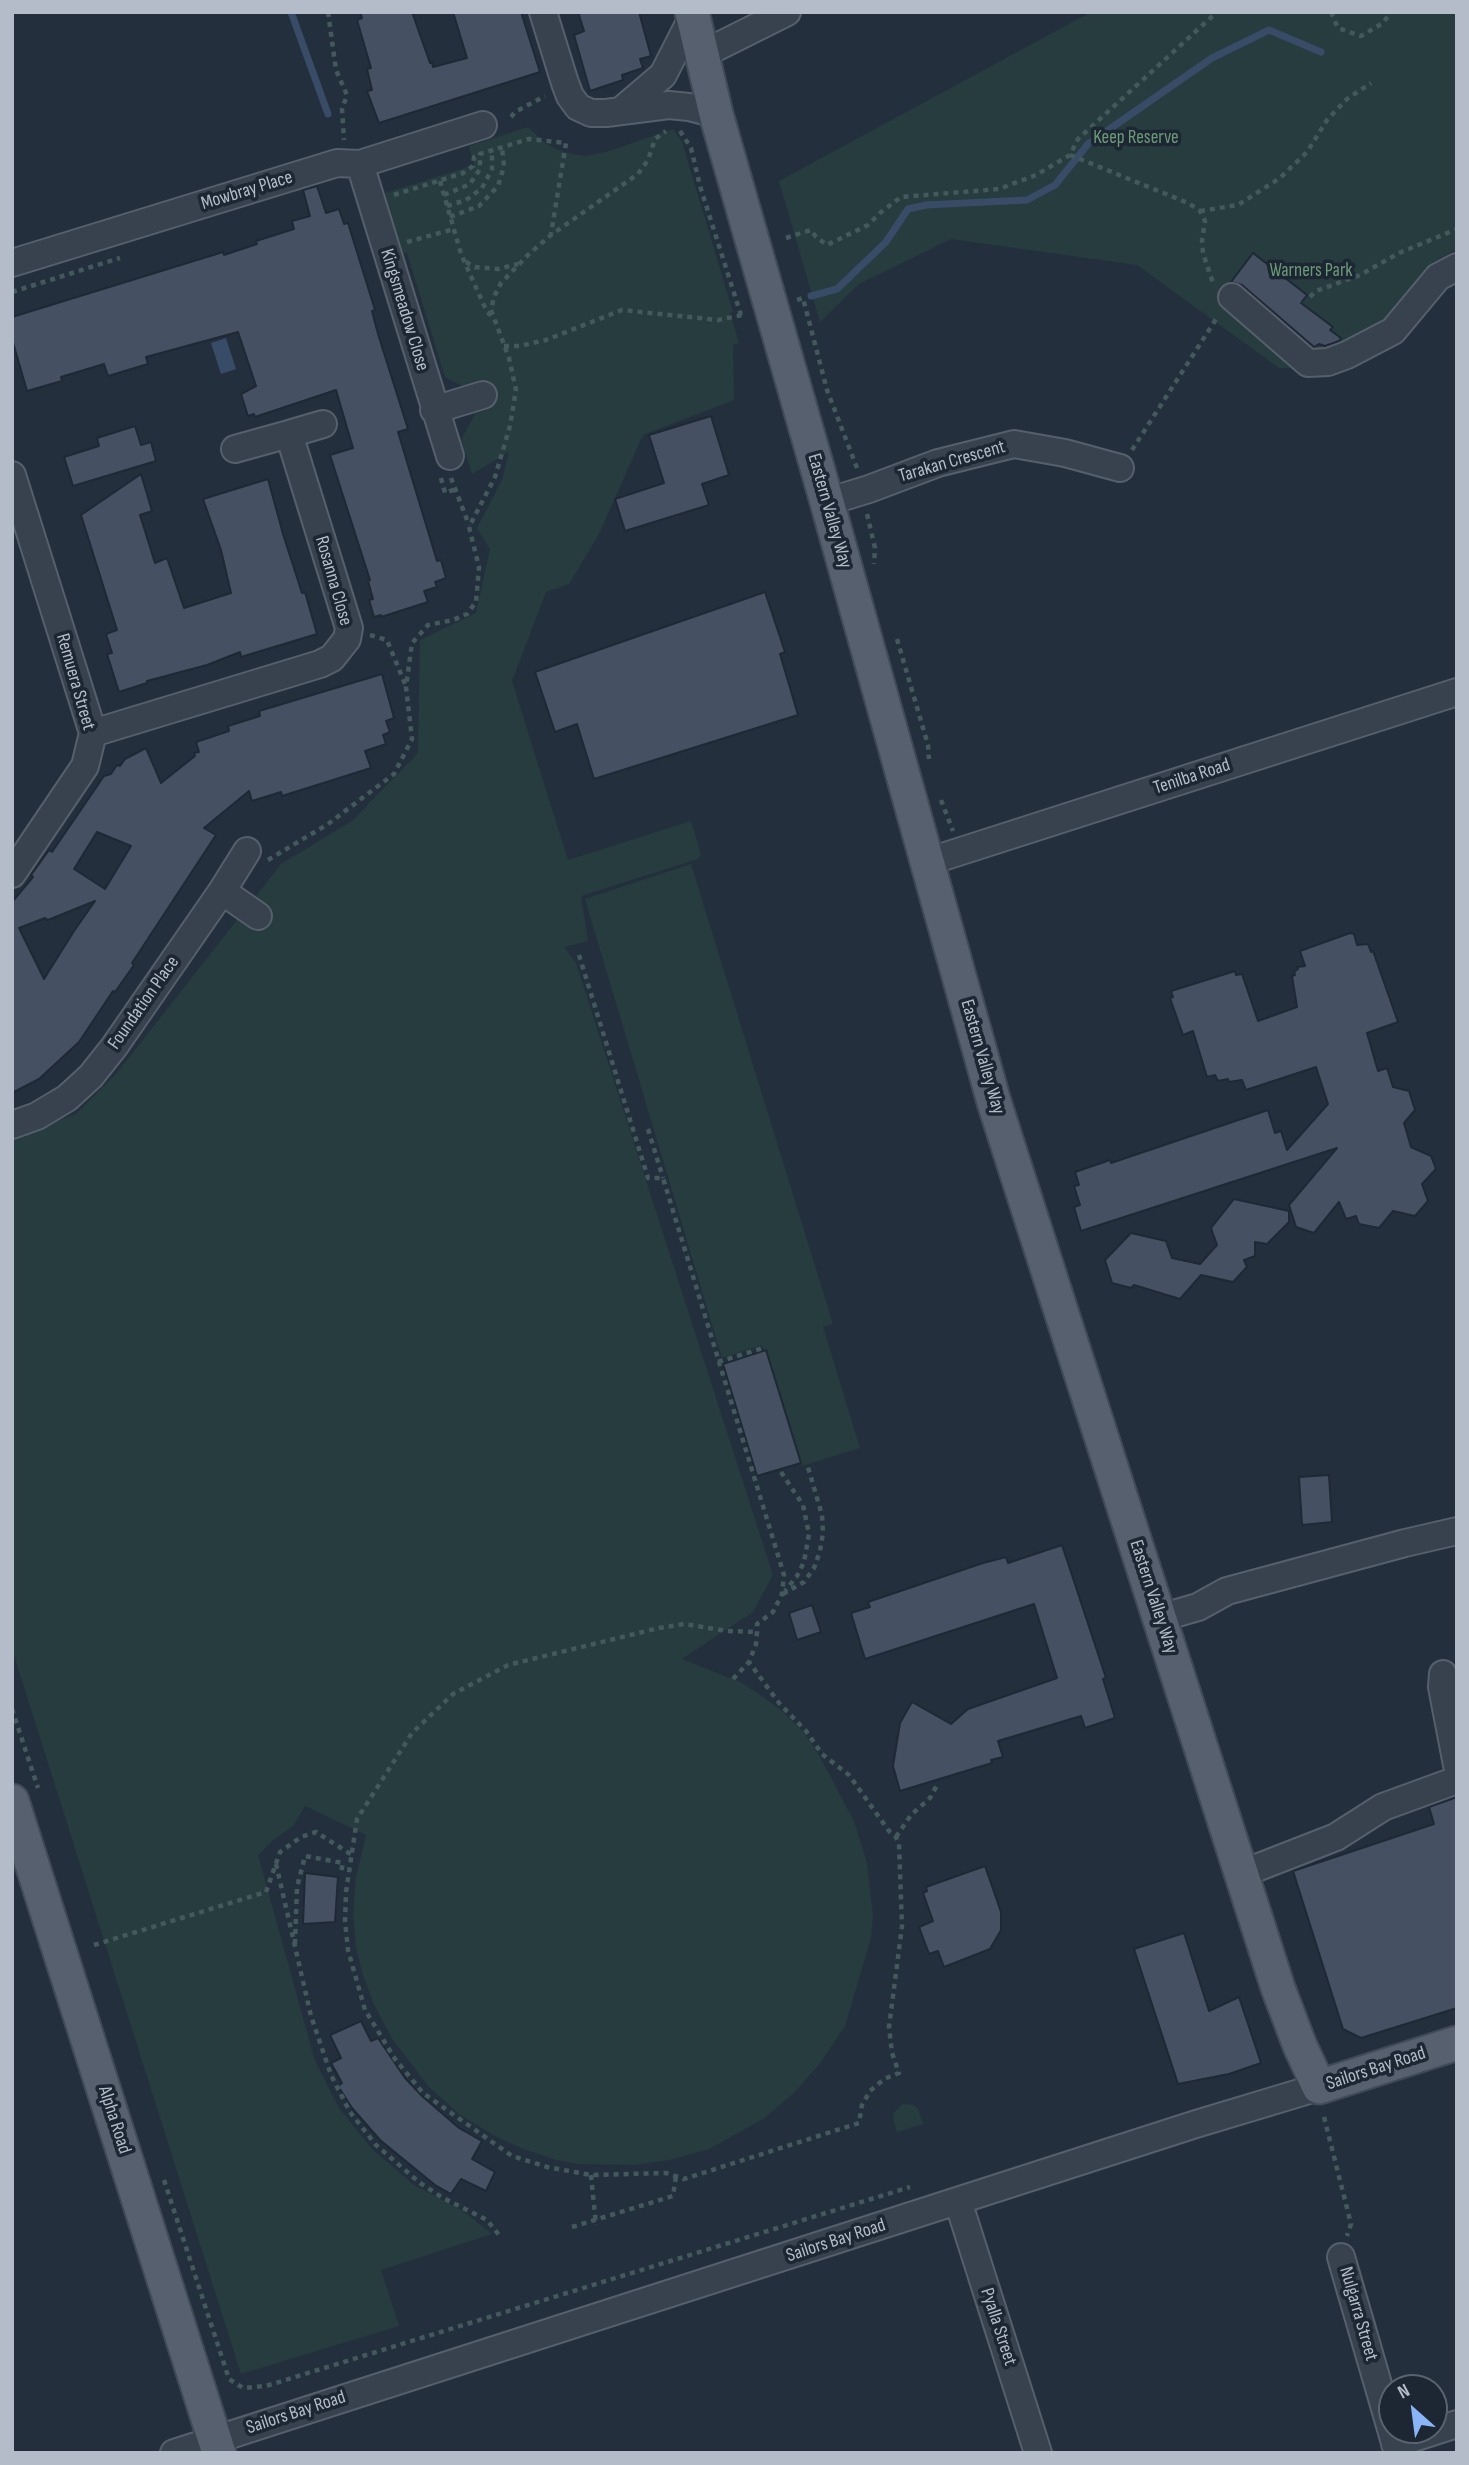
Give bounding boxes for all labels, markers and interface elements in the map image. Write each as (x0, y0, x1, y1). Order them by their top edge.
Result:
park label: Keep Reserve (1093, 127, 1179, 149)
street label: Mowbray Place (199, 166, 295, 216)
street label: Kingsmeadow Close (375, 246, 433, 374)
park label: Warners Park (1269, 260, 1353, 282)
street label: Tarakan Crescent (896, 436, 1008, 488)
street label: Eastern Valley Way (802, 451, 856, 571)
street label: Rosanna Close (309, 534, 357, 628)
street label: Remuera Street (50, 631, 100, 733)
street label: Tenilba Road (1151, 754, 1233, 800)
street label: Foundation Place (104, 952, 184, 1054)
street label: Eastern Valley Way (955, 997, 1009, 1117)
street label: Eastern Valley Way (1124, 1537, 1182, 1657)
street label: Sailors Bay Road (1323, 2042, 1429, 2096)
street label: Alpha Road (92, 2083, 136, 2157)
street label: Sailors Bay Road (783, 2214, 889, 2268)
street label: Nulgarra Street (1334, 2264, 1382, 2364)
street label: Pyalla Street (975, 2285, 1021, 2369)
north arrow (1378, 2374, 1448, 2444)
text: N (1394, 2379, 1414, 2404)
street label: Sailors Bay Road (243, 2386, 349, 2440)

